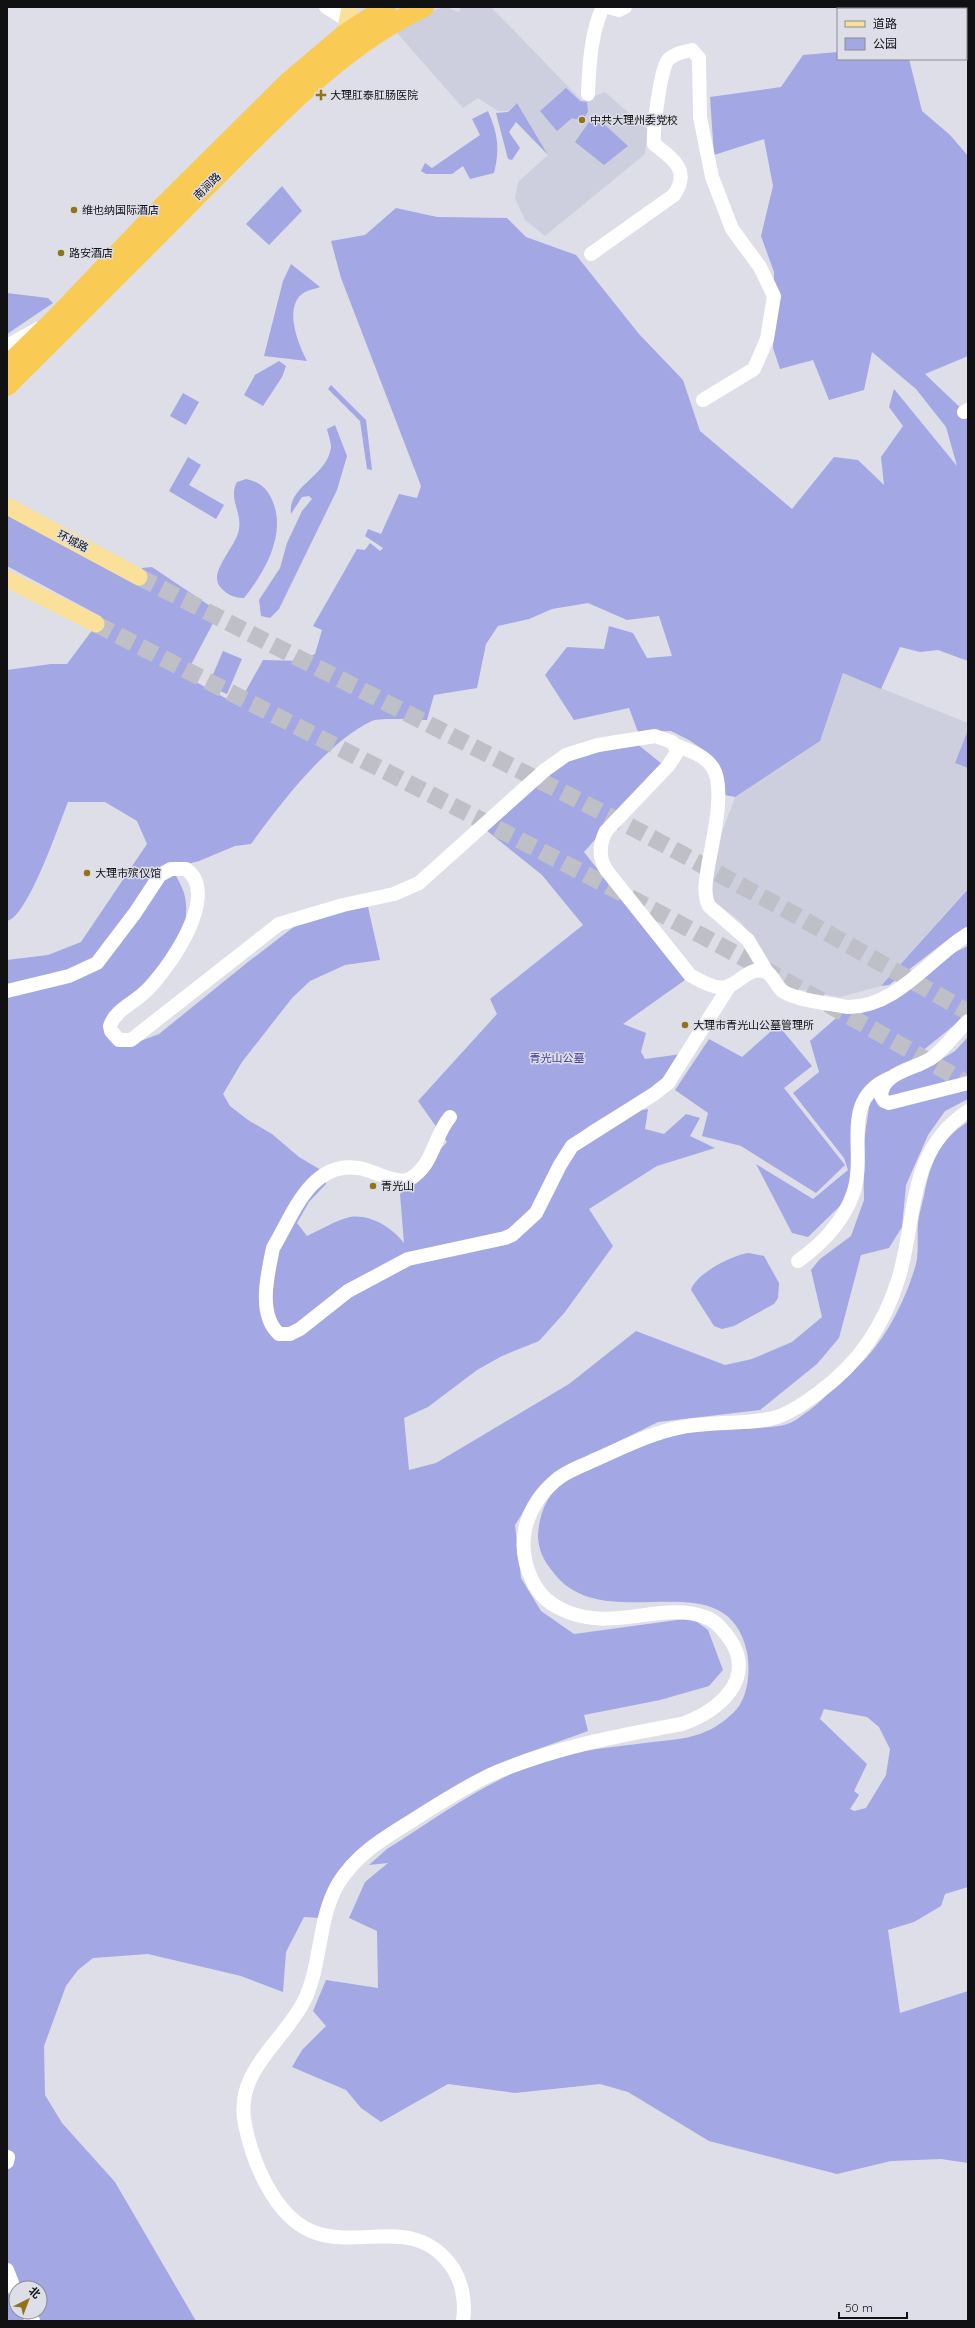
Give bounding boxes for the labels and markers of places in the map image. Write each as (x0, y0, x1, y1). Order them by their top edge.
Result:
place label: 大理肛泰肛肠医院 (330, 88, 418, 102)
marker: 大理肛泰肛肠医院 (315, 89, 327, 101)
place label: 中共大理州委党校 (590, 113, 678, 127)
marker: 中共大理州委党校 (577, 115, 587, 125)
place label: 维也纳国际酒店 (82, 203, 159, 217)
marker: 维也纳国际酒店 (69, 205, 79, 215)
place label: 路安酒店 (69, 246, 113, 260)
marker: 路安酒店 (56, 248, 66, 258)
place label: 大理市殡仪馆 (95, 866, 161, 880)
marker: 大理市殡仪馆 (82, 868, 92, 878)
place label: 大理市青光山公墓管理所 (693, 1018, 814, 1032)
marker: 大理市青光山公墓管理所 (680, 1020, 690, 1030)
place label: 青光山 (381, 1179, 414, 1193)
marker: 青光山 (368, 1181, 378, 1191)

